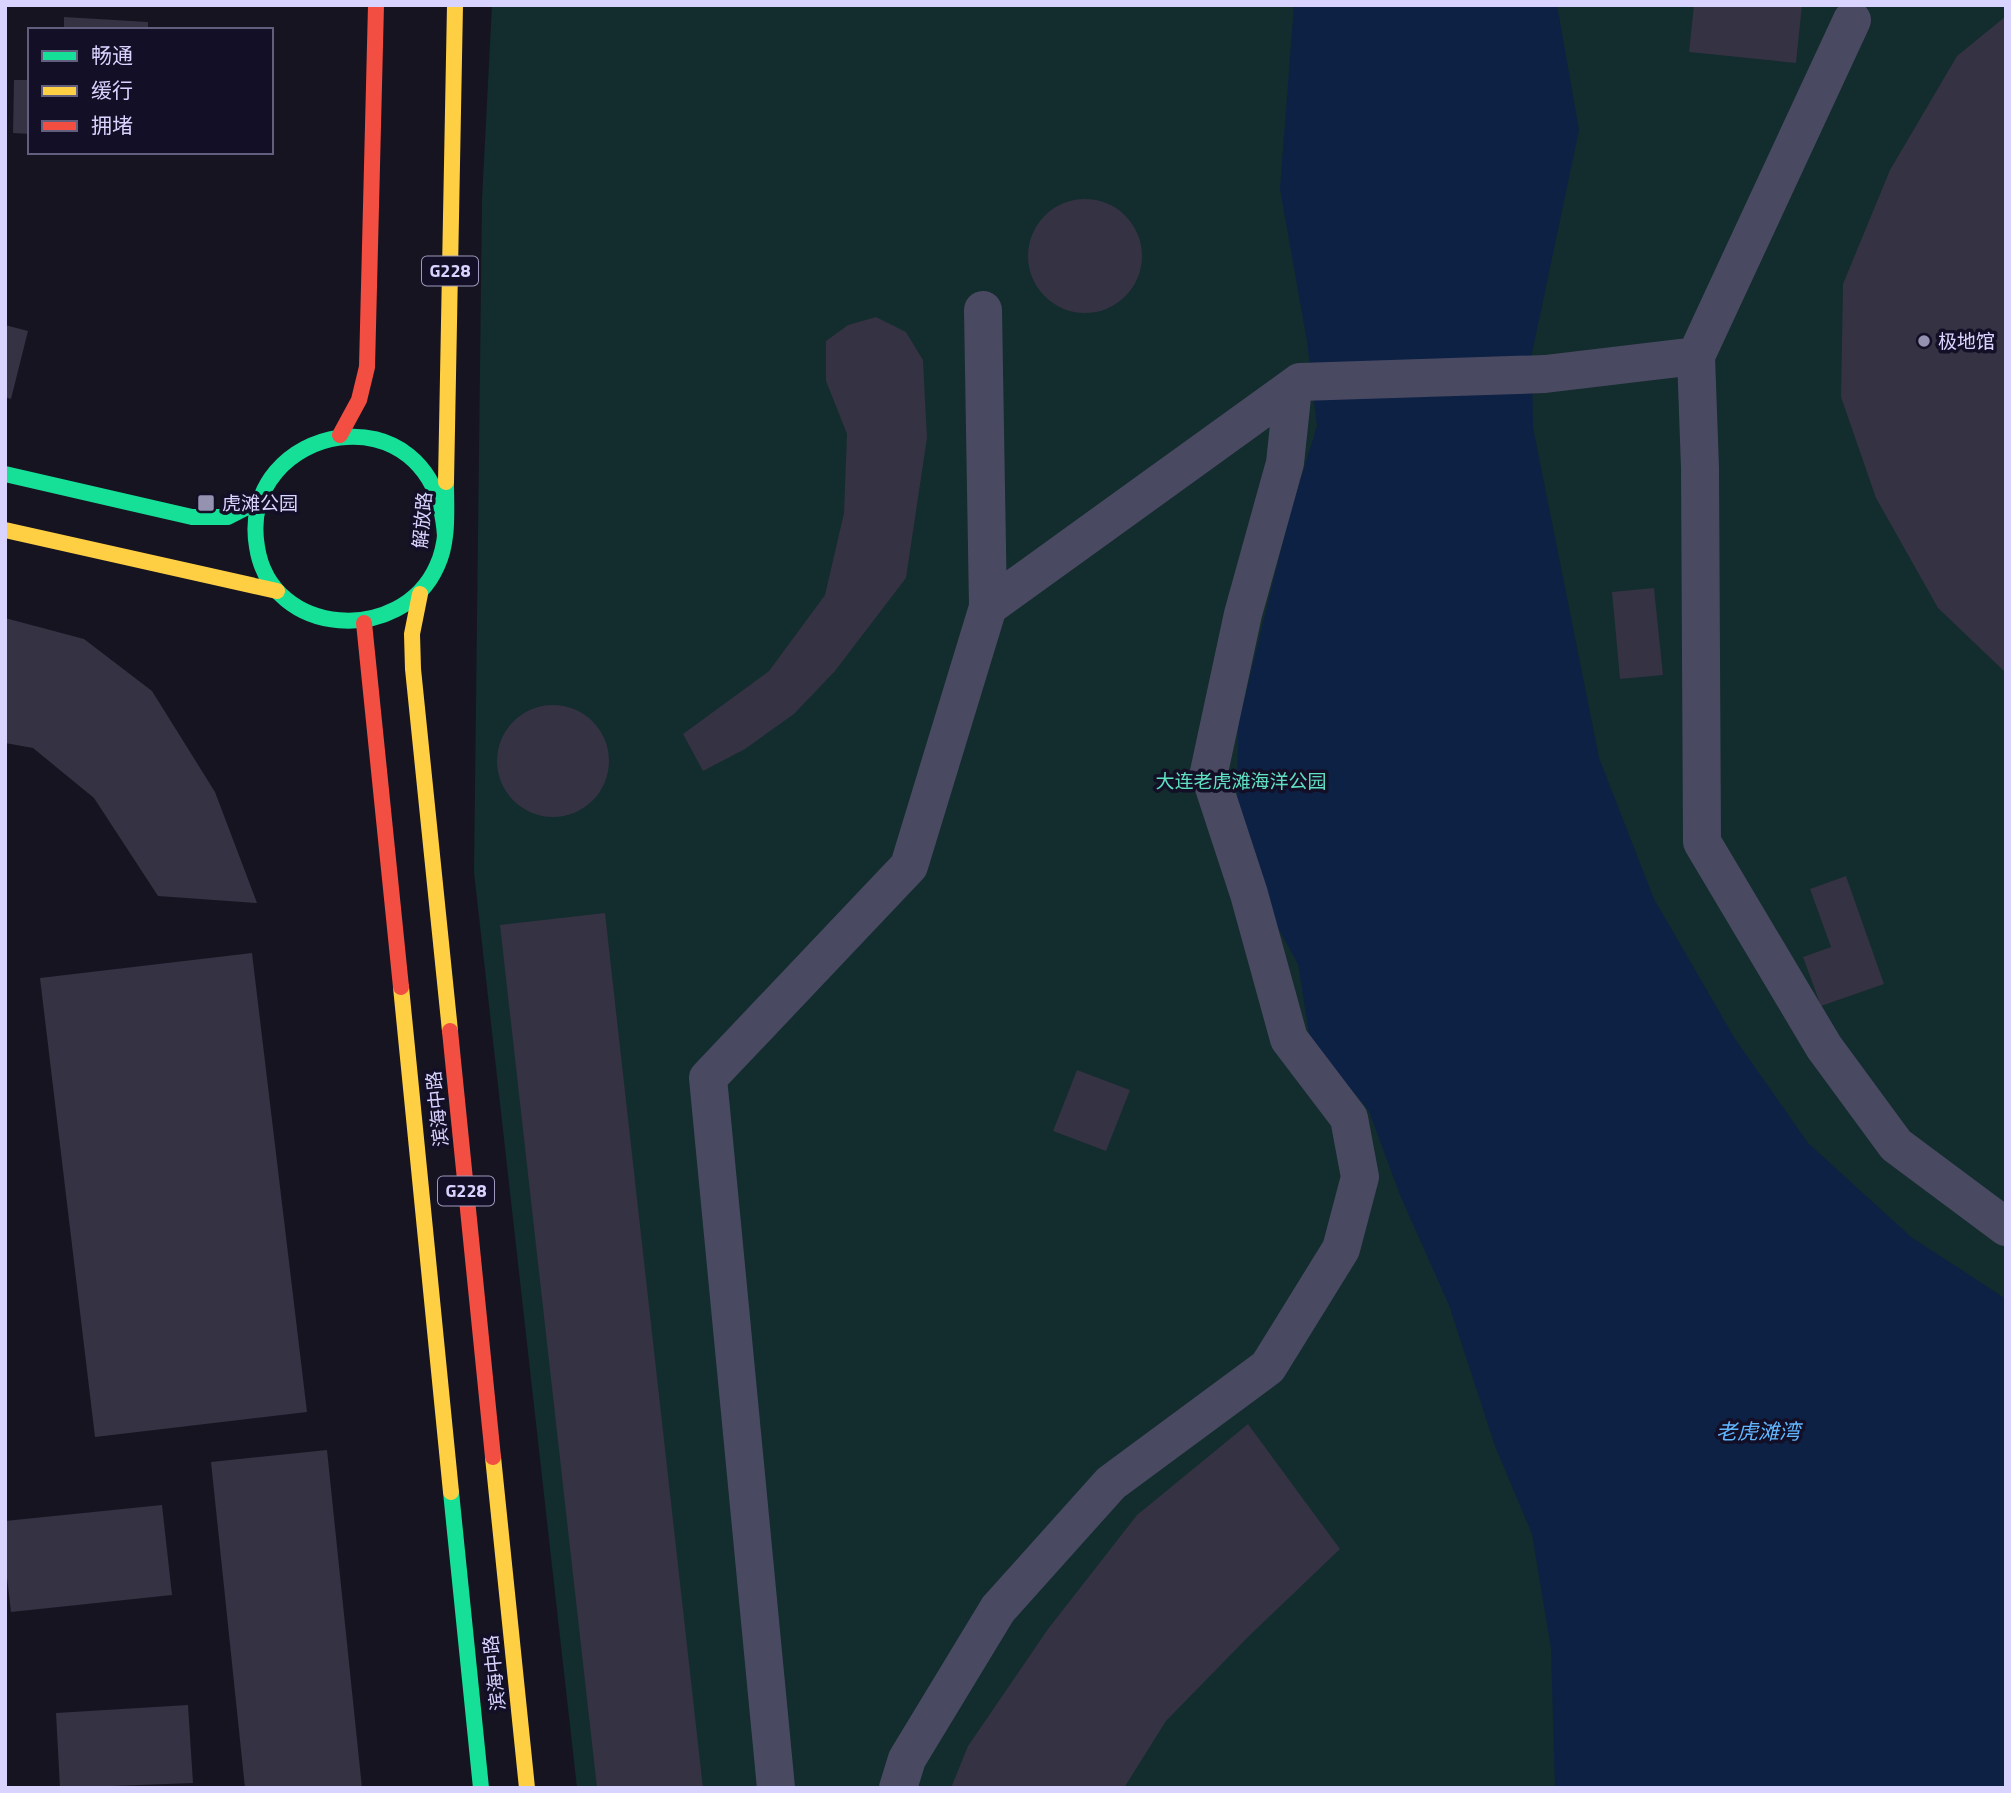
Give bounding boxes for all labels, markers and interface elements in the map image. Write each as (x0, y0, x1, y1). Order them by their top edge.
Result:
legend (28, 28, 273, 154)
text: 畅通 (91, 39, 133, 71)
text: 缓行 (91, 74, 133, 106)
text: 拥堵 (91, 109, 133, 141)
road number: G228 (422, 256, 478, 286)
place label: 极地馆 (1938, 326, 1995, 355)
marker: 极地馆 (1916, 333, 1932, 349)
place label: 虎滩公园 (222, 488, 298, 517)
street label: 解放路 (405, 490, 438, 550)
marker: 虎滩公园 (196, 493, 216, 513)
park label: 大连老虎滩海洋公园 (1155, 766, 1327, 795)
street label: 滨海中路 (418, 1070, 455, 1148)
road number: G228 (438, 1176, 494, 1206)
water label: 老虎滩湾 (1716, 1415, 1803, 1447)
street label: 滨海中路 (475, 1634, 512, 1712)

